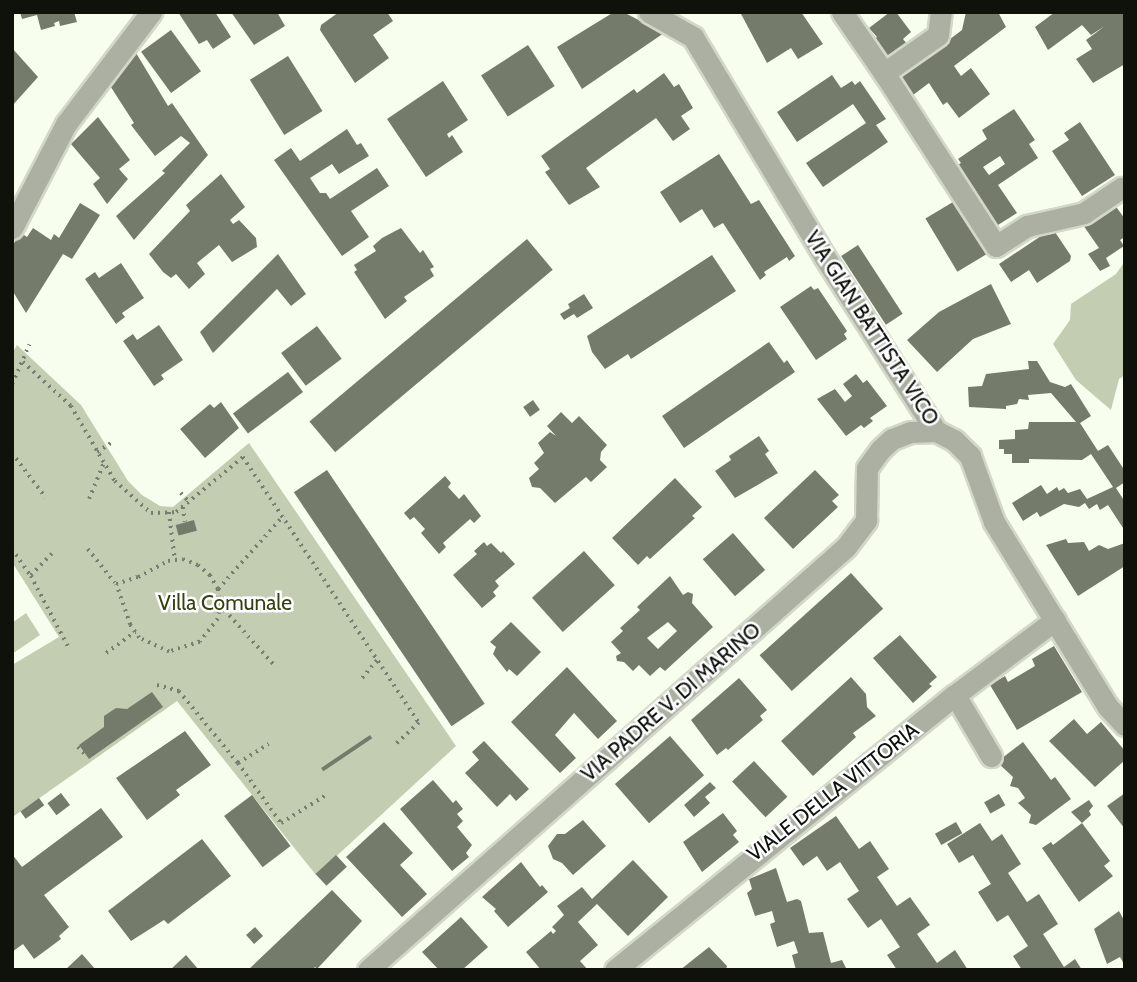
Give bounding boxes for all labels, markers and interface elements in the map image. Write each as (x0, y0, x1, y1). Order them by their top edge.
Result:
street label: VIA GIAN BATTISTA VICO (800, 226, 944, 430)
park label: Villa Comunale (158, 590, 292, 616)
street label: VIA PADRE V. DI MARINO (576, 617, 766, 787)
street label: VIALE DELLA VITTORIA (742, 717, 924, 867)

